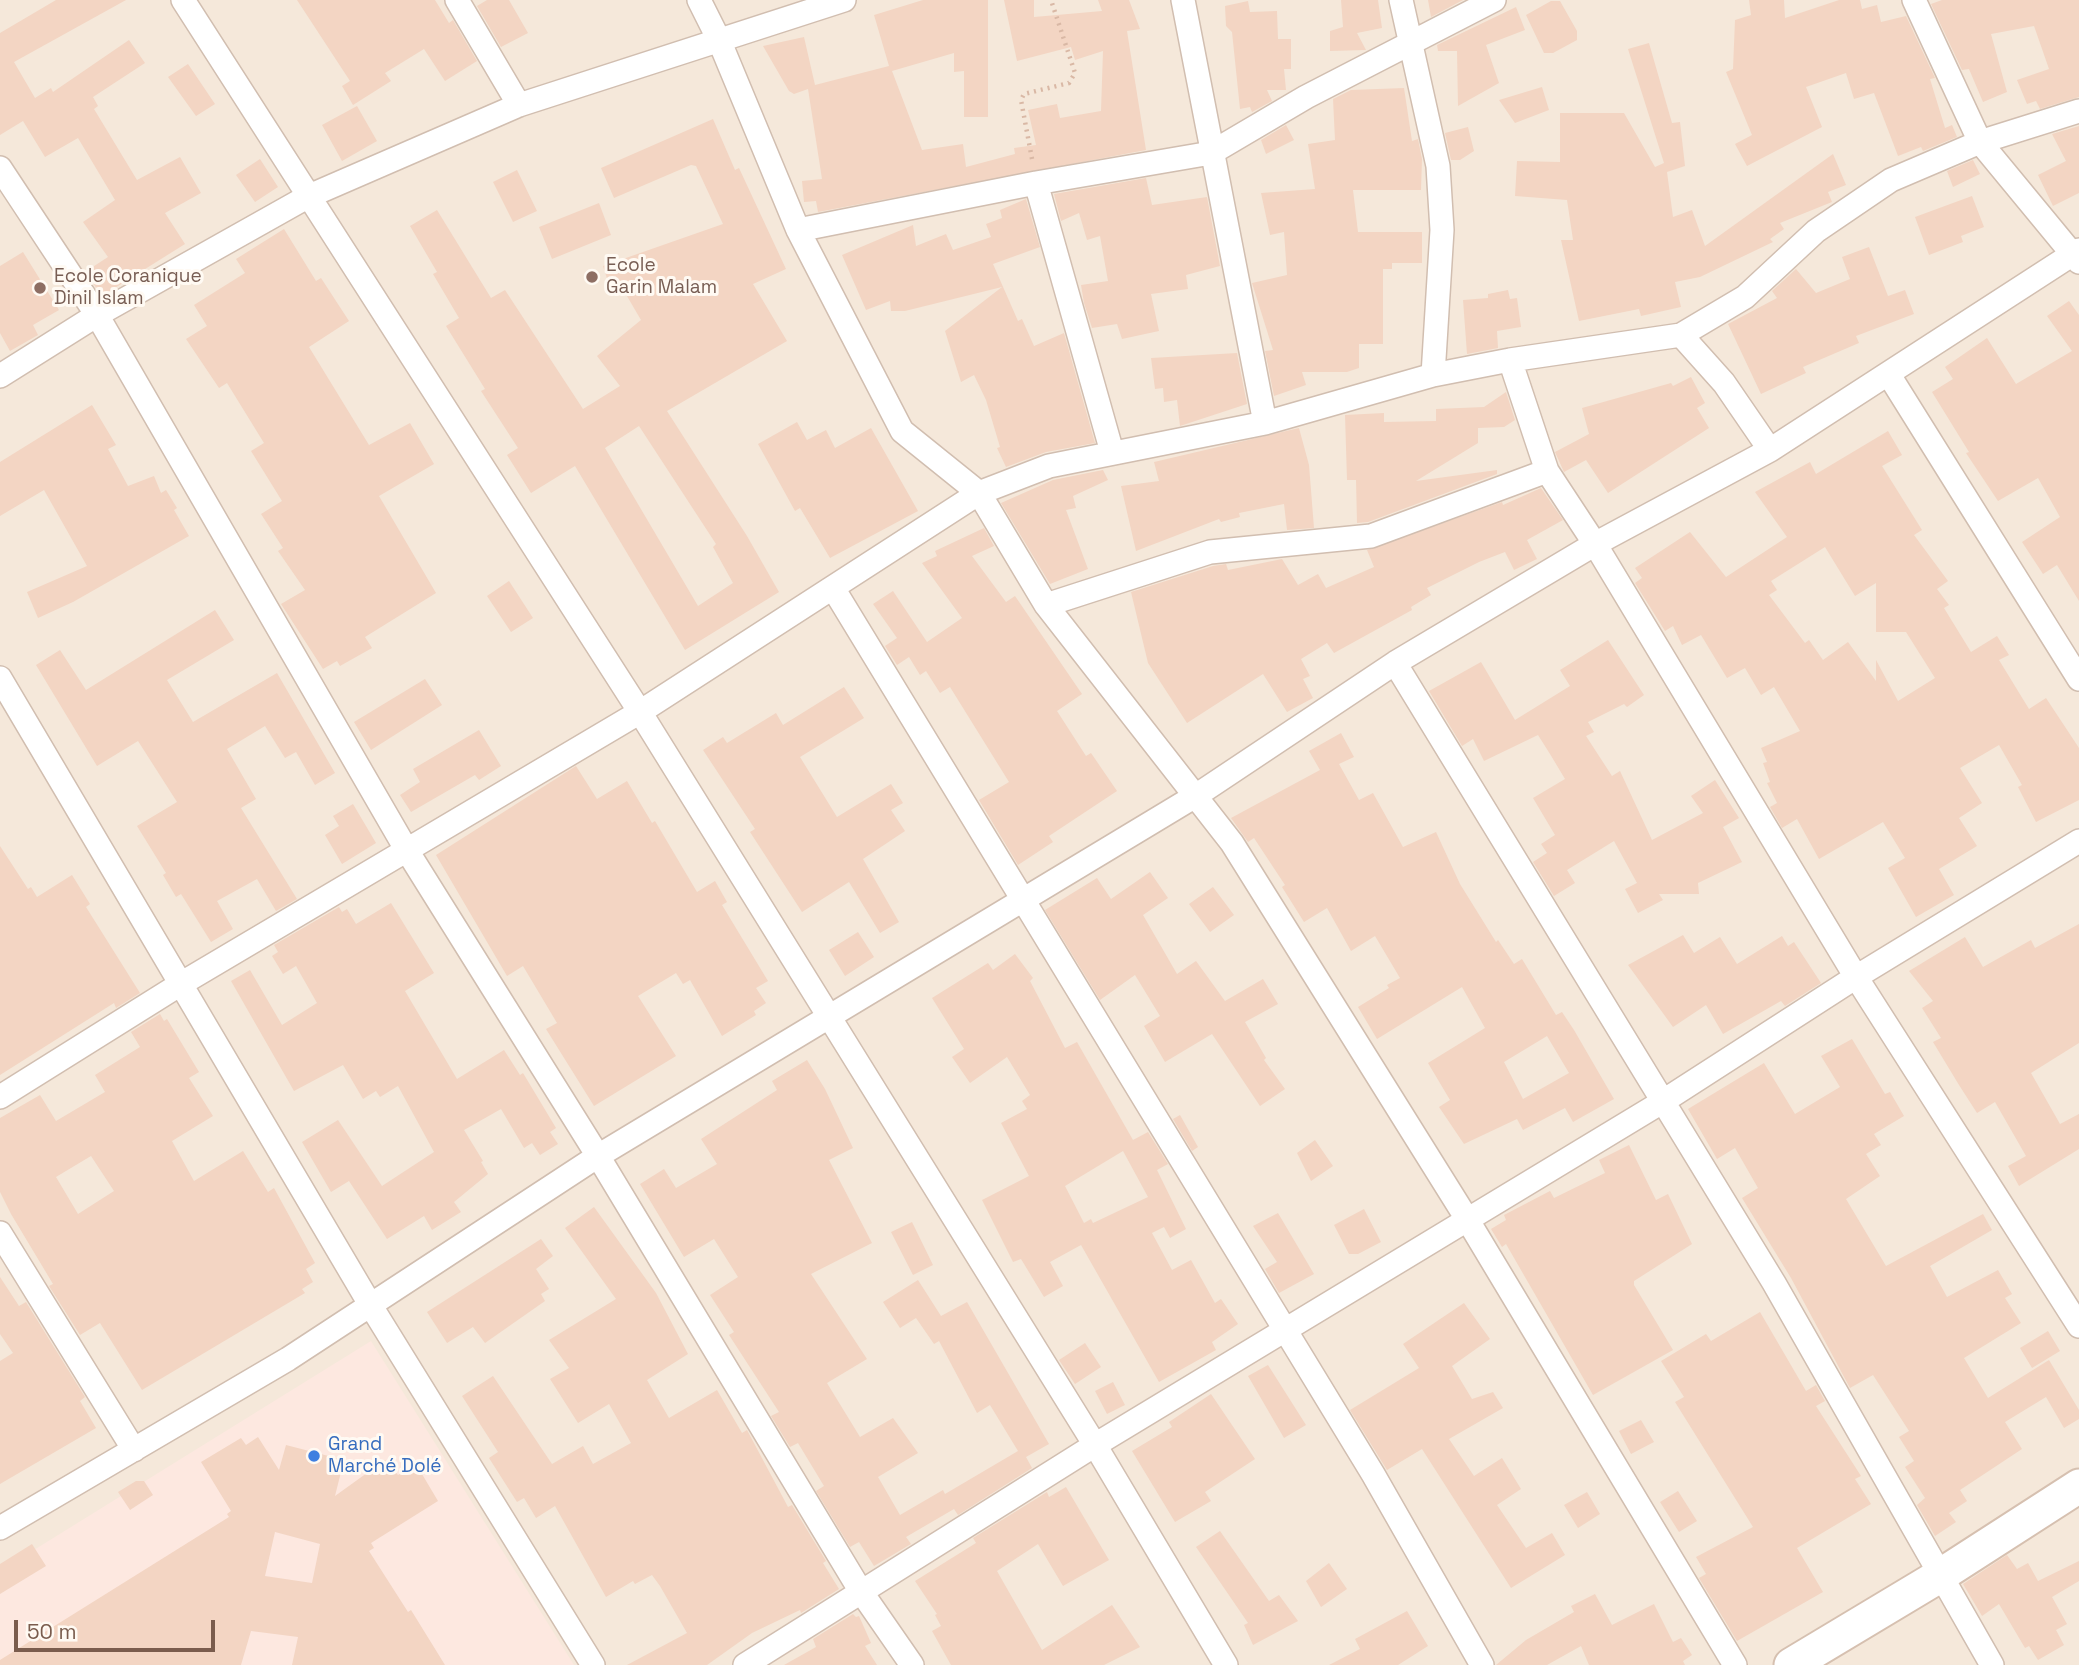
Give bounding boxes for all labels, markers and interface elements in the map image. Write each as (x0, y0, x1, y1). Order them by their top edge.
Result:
place label: Ecole Garin Malam (606, 255, 717, 299)
place label: Ecole Coranique Dinil Islam (54, 266, 202, 310)
marker: Ecole Garin Malam (584, 269, 600, 285)
marker: Ecole Coranique Dinil Islam (32, 280, 48, 296)
place label: Grand Marché Dolé (328, 1434, 442, 1478)
marker: Grand Marché Dolé (306, 1448, 322, 1464)
scale bar (18, 1606, 219, 1650)
text: 50 m (27, 1618, 77, 1645)

